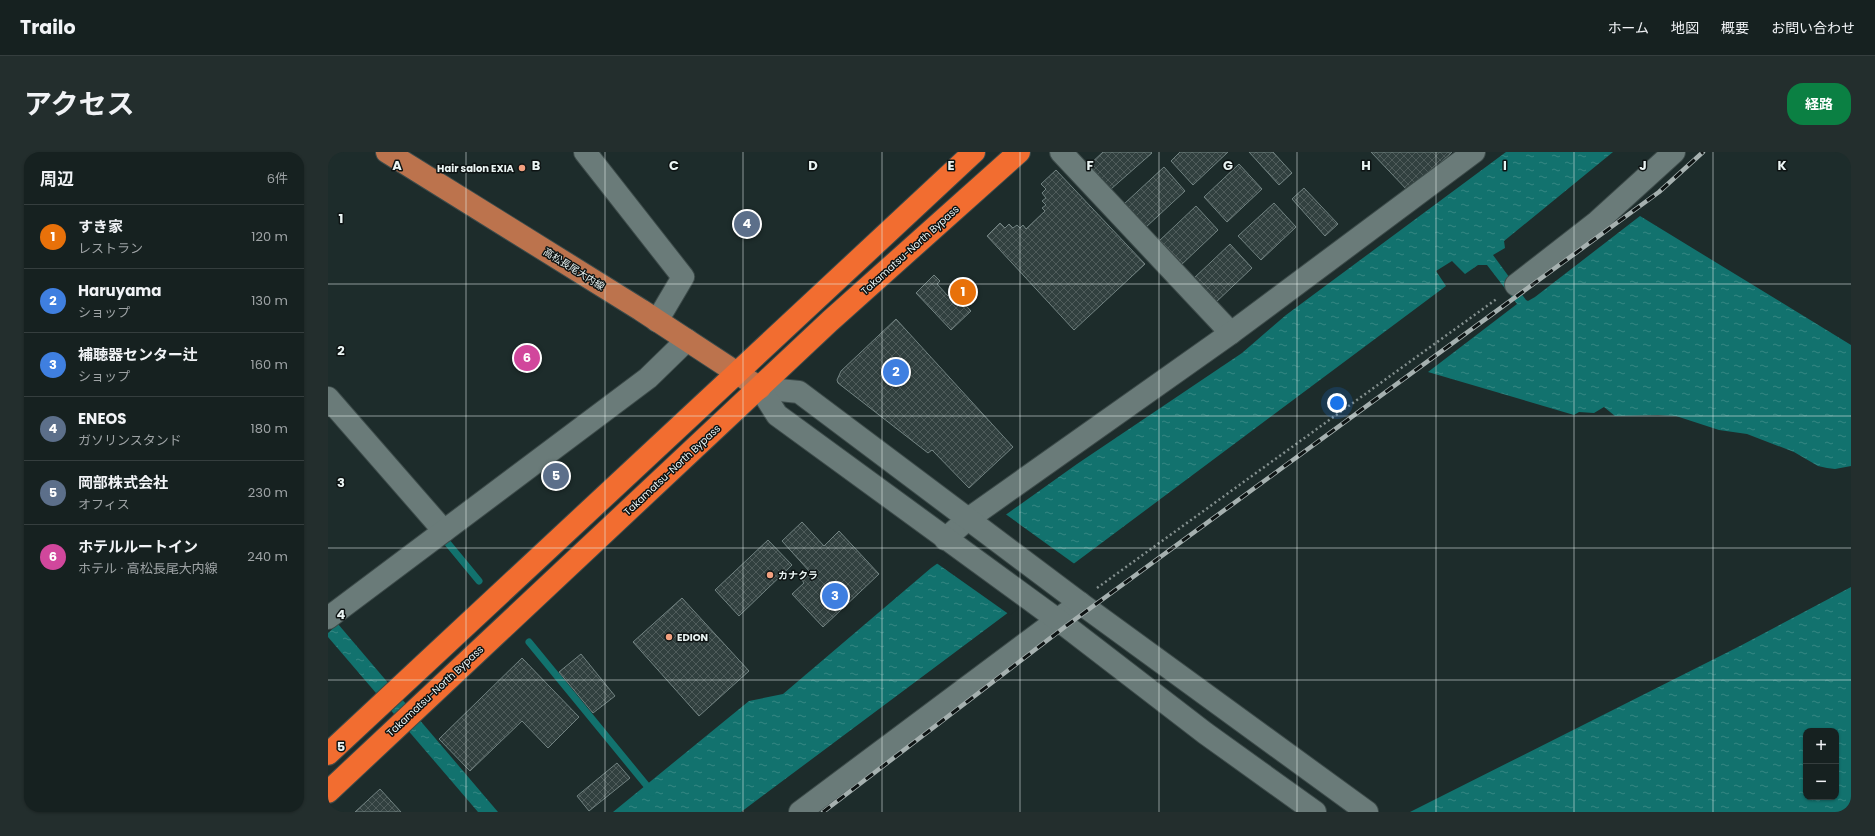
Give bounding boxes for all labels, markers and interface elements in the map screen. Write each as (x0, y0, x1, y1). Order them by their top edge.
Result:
text: Trailo (20, 14, 76, 41)
text: ホーム (1607, 18, 1649, 38)
text: 地図 (1671, 18, 1699, 38)
text: 概要 (1721, 18, 1749, 38)
text: お問い合わせ (1771, 18, 1855, 38)
button: 経路 (1787, 83, 1851, 125)
text: アクセス (24, 85, 135, 124)
text: A (392, 156, 402, 175)
text: B (532, 156, 541, 175)
text: C (669, 156, 679, 175)
text: D (808, 156, 818, 175)
text: E (947, 156, 955, 175)
text: F (1086, 156, 1094, 175)
text: G (1223, 156, 1233, 175)
text: H (1361, 156, 1371, 175)
text: I (1503, 156, 1507, 175)
text: J (1639, 156, 1647, 175)
text: K (1777, 156, 1787, 175)
place label: Hair salon EXIA (437, 161, 515, 176)
marker: Hair salon EXIA (517, 163, 527, 173)
text: 周辺 (40, 167, 74, 191)
text: 6件 (267, 169, 288, 188)
street label: Takamatsu-North Bypass (858, 202, 962, 298)
text: 1 (339, 209, 343, 228)
pin: 4 (734, 209, 760, 239)
text: すき家 (78, 216, 123, 237)
text: 1 (51, 227, 55, 246)
text: 120 m (251, 227, 288, 246)
text: レストラン (78, 239, 143, 258)
street label: 高松長尾大内線 (540, 244, 608, 294)
pin: 1 (950, 277, 976, 307)
text: Haruyama (78, 280, 161, 301)
text: 2 (49, 291, 57, 310)
text: 130 m (251, 291, 288, 310)
text: ショップ (78, 303, 130, 322)
text: 2 (337, 341, 345, 360)
pin: 6 (514, 343, 540, 373)
text: 補聴器センター辻 (78, 344, 198, 365)
text: 3 (49, 355, 57, 374)
text: 160 m (251, 355, 288, 374)
pin: 2 (883, 357, 909, 387)
text: ショップ (78, 367, 130, 386)
your location (1327, 393, 1347, 413)
text: ENEOS (78, 408, 127, 429)
text: 4 (49, 419, 57, 438)
text: 180 m (251, 419, 288, 438)
street label: Takamatsu-North Bypass (620, 421, 724, 519)
text: ガソリンスタンド (78, 431, 182, 450)
pin: 5 (543, 461, 569, 491)
text: 岡部株式会社 (78, 472, 168, 493)
text: 3 (337, 473, 345, 492)
text: 5 (49, 483, 57, 502)
text: 230 m (248, 483, 288, 502)
text: オフィス (78, 495, 130, 514)
text: ホテルルートイン (78, 536, 198, 557)
text: 6 (49, 547, 57, 566)
text: 240 m (247, 547, 288, 566)
text: ホテル · 高松長尾大内線 (78, 559, 218, 578)
place label: カナクラ (778, 568, 818, 583)
marker: カナクラ (765, 570, 775, 580)
pin: 3 (822, 581, 848, 611)
text: 4 (337, 605, 346, 624)
place label: EDION (677, 630, 708, 645)
marker: EDION (664, 632, 674, 642)
street label: Takamatsu-North Bypass (383, 642, 487, 740)
map controls (1803, 728, 1839, 800)
button: + (1803, 728, 1839, 764)
text: 5 (337, 737, 345, 756)
button: − (1803, 764, 1839, 800)

